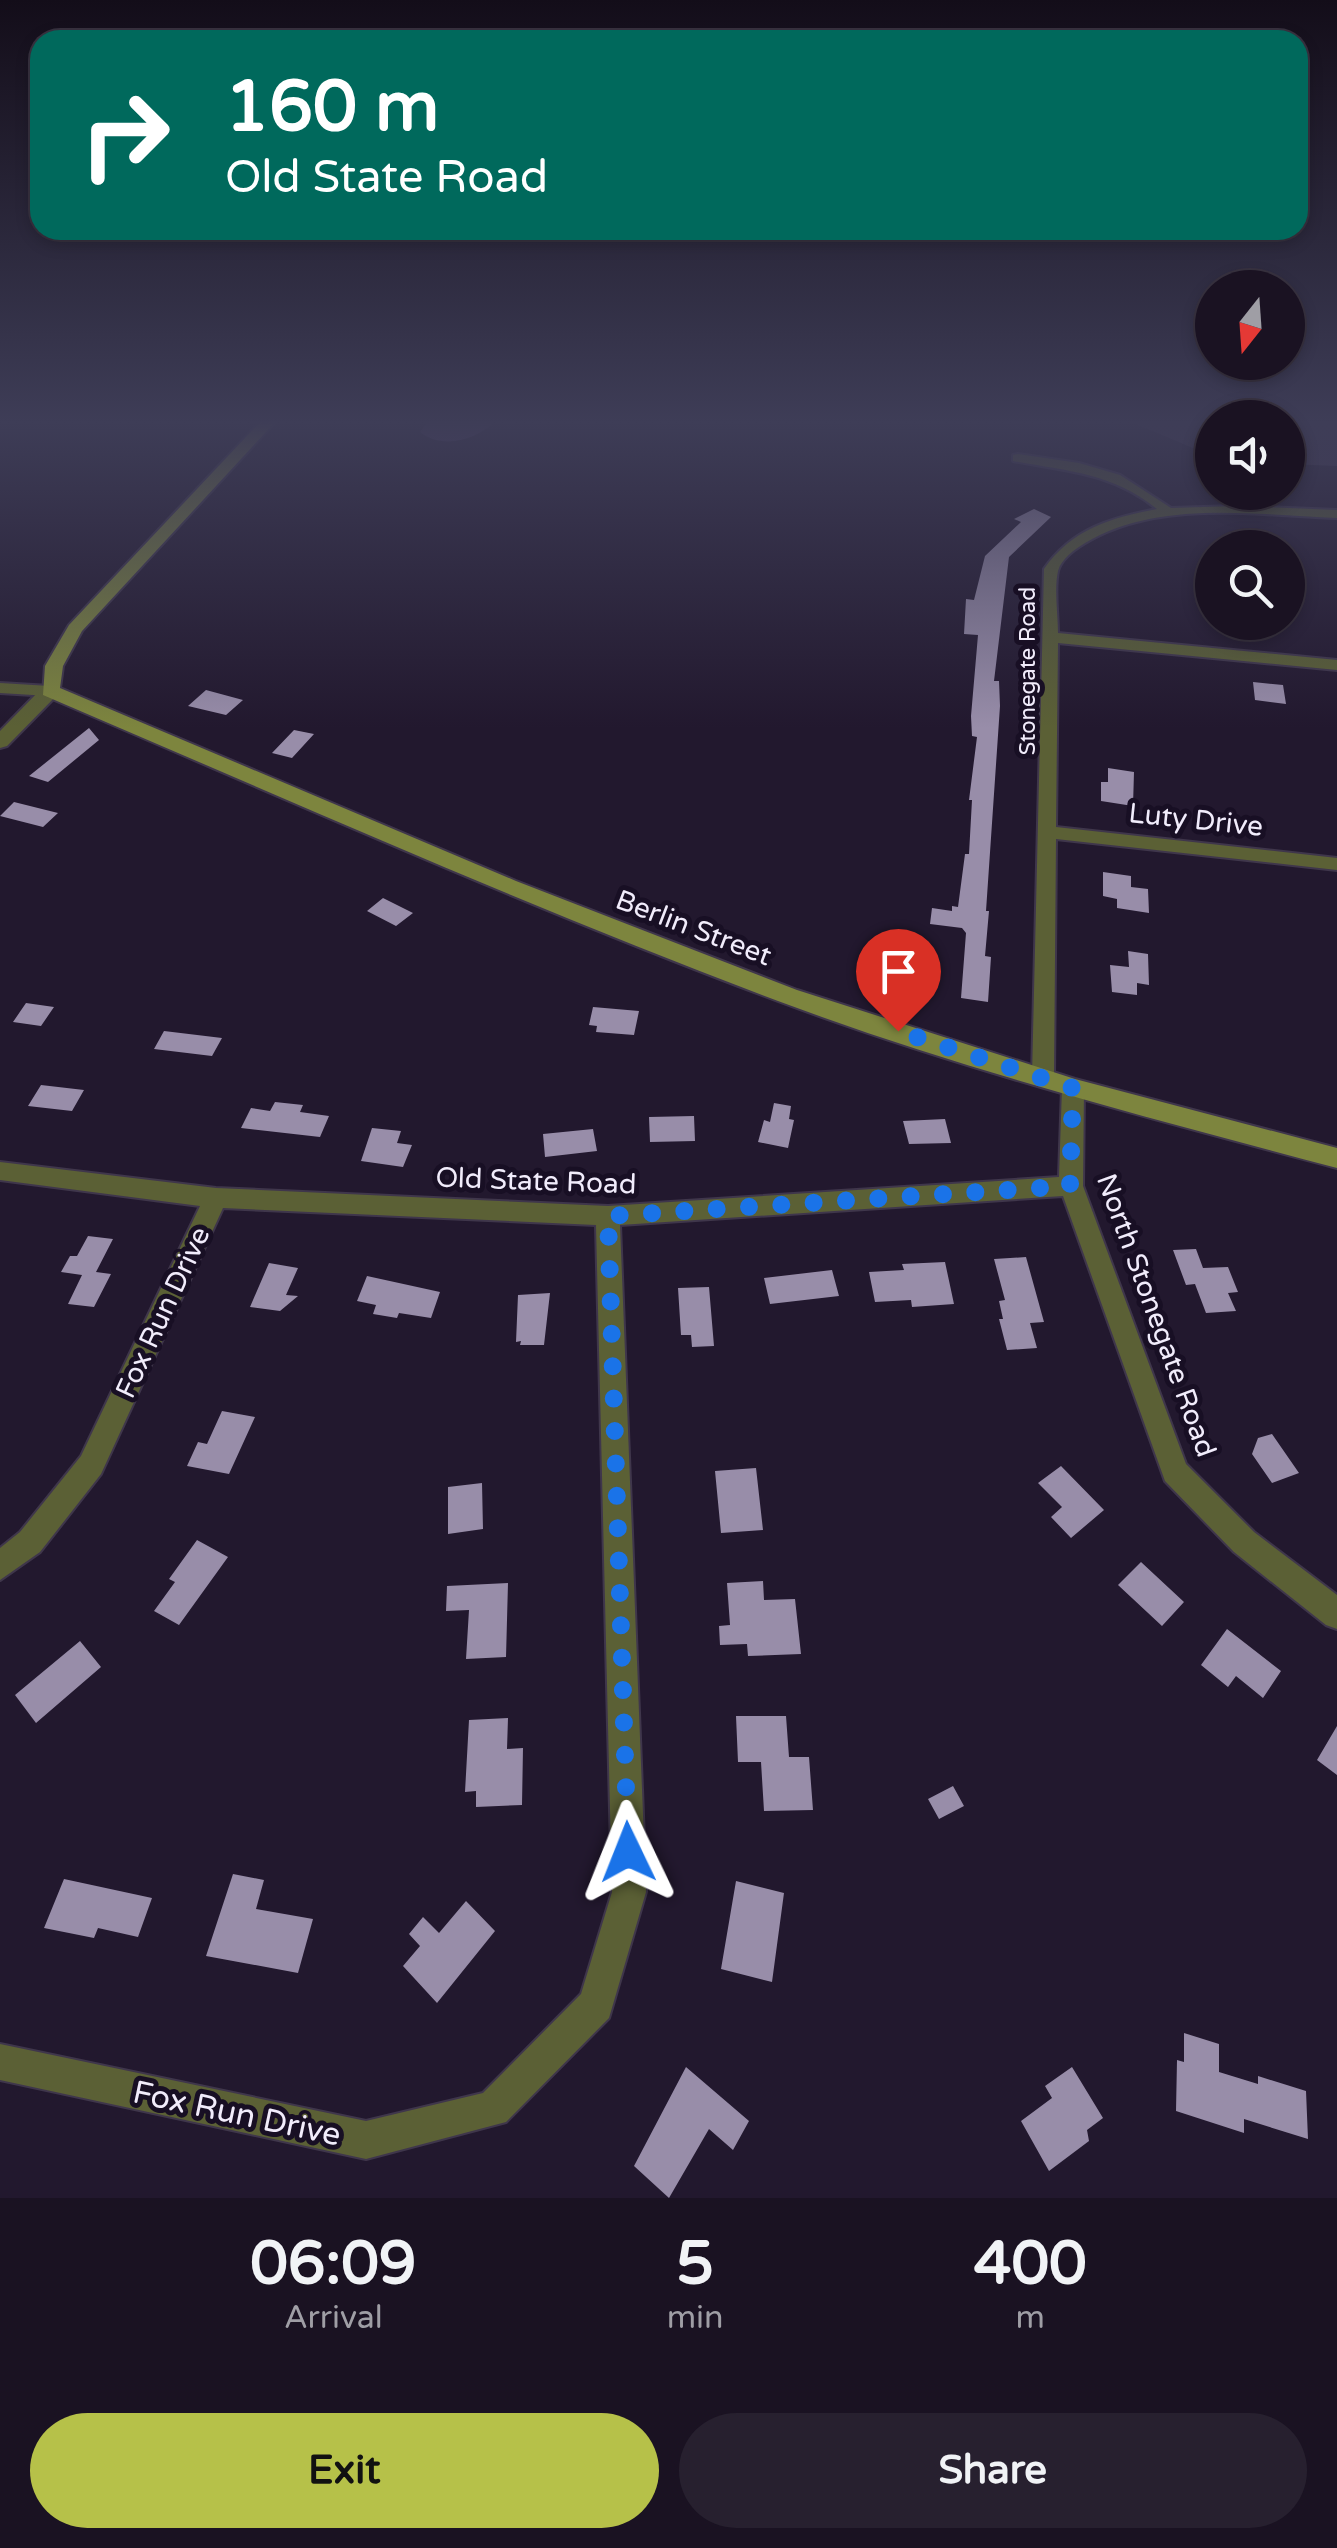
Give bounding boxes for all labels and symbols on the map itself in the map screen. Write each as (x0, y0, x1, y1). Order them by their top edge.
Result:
north arrow (1195, 270, 1305, 380)
street label: Stonegate Road (1015, 587, 1041, 755)
street label: Luty Drive (1127, 796, 1265, 844)
street label: Berlin Street (611, 883, 777, 973)
pin (856, 929, 941, 1032)
street label: Old State Road (435, 1161, 637, 1201)
street label: North Stonegate Road (1089, 1169, 1223, 1462)
street label: Fox Run Drive (108, 1221, 217, 1404)
position arrow (576, 1800, 680, 1904)
street label: Fox Run Drive (129, 2073, 344, 2155)

